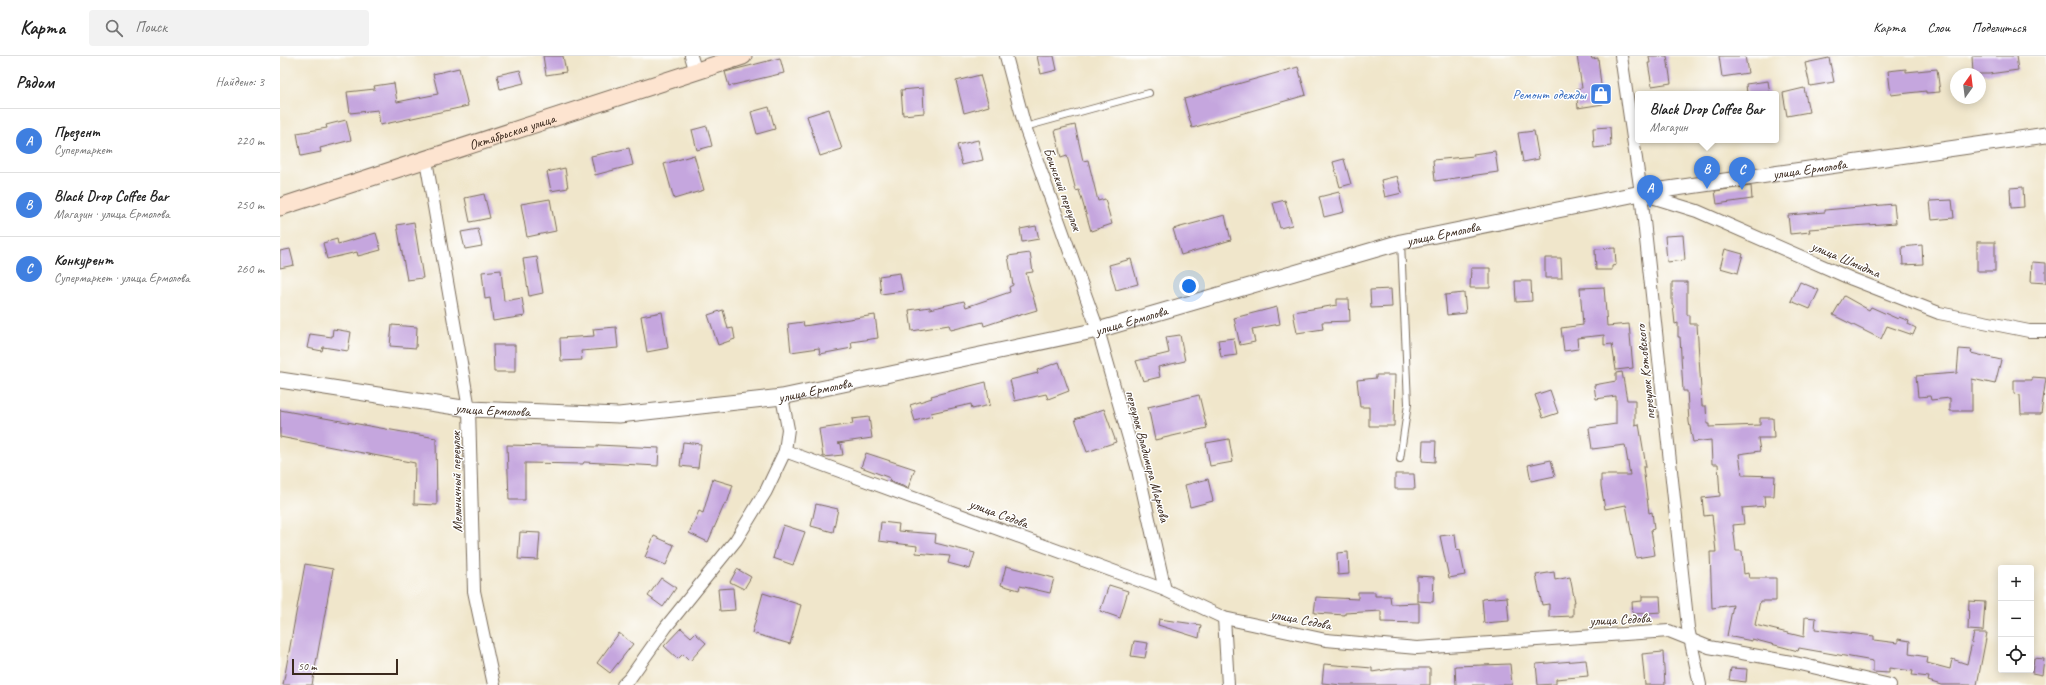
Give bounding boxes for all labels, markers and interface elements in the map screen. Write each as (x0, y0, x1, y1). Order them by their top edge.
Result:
search box (89, 10, 369, 46)
text: Карта (20, 16, 65, 40)
icon: search (103, 17, 125, 39)
text: Поиск (135, 18, 167, 37)
text: Карта (1873, 19, 1905, 36)
text: Слои (1927, 19, 1950, 36)
text: Поделиться (1972, 19, 2026, 36)
north arrow (1950, 68, 1986, 104)
text: Рядом (16, 72, 54, 93)
text: Найдено: 3 (216, 74, 264, 90)
shop icon: Ремонт одежды (1588, 81, 1614, 107)
place label: Ремонт одежды (1513, 86, 1588, 103)
popup (1635, 91, 1779, 143)
text: Black Drop Coffee Bar (1650, 100, 1764, 119)
street label: Октябрьская улица (467, 109, 559, 154)
text: Магазин (1650, 119, 1688, 135)
text: Презент (54, 123, 99, 142)
text: A (26, 133, 32, 149)
text: 220 m (236, 133, 264, 149)
text: Супермаркет (54, 142, 112, 158)
street label: Боинский переулок (1040, 145, 1086, 235)
pin: B (1694, 156, 1720, 189)
street label: улица Ермолова (1771, 156, 1849, 183)
pin: C (1729, 157, 1755, 190)
pin: A (1637, 175, 1663, 208)
text: Black Drop Coffee Bar (54, 187, 168, 206)
text: B (26, 197, 32, 213)
text: 250 m (236, 197, 264, 213)
text: Магазин · улица Ермолова (54, 206, 170, 222)
street label: улица Ермолова (1404, 218, 1483, 250)
street label: улица Шмидта (1808, 237, 1884, 282)
text: Конкурент (54, 251, 113, 270)
text: C (26, 261, 32, 277)
text: 260 m (236, 261, 264, 277)
text: Супермаркет · улица Ермолова (54, 270, 190, 286)
your location (1179, 276, 1199, 296)
street label: улица Ермолова (1093, 302, 1171, 340)
street label: переулок Котовского (1632, 322, 1659, 420)
street label: улица Ермолова (777, 374, 854, 406)
street label: переулок Владимира Маркова (1122, 388, 1174, 525)
street label: улица Ермолова (453, 399, 531, 420)
street label: Мельничный переулок (447, 430, 466, 533)
street label: улица Седова (966, 495, 1032, 532)
map controls (1998, 565, 2034, 673)
button: + (1998, 565, 2034, 601)
button: − (1998, 601, 2034, 637)
street label: улица Седова (1268, 605, 1334, 634)
street label: улица Седова (1588, 609, 1652, 630)
button: locate (1998, 637, 2034, 673)
scale bar (292, 657, 398, 676)
text: 50 m (298, 659, 317, 673)

